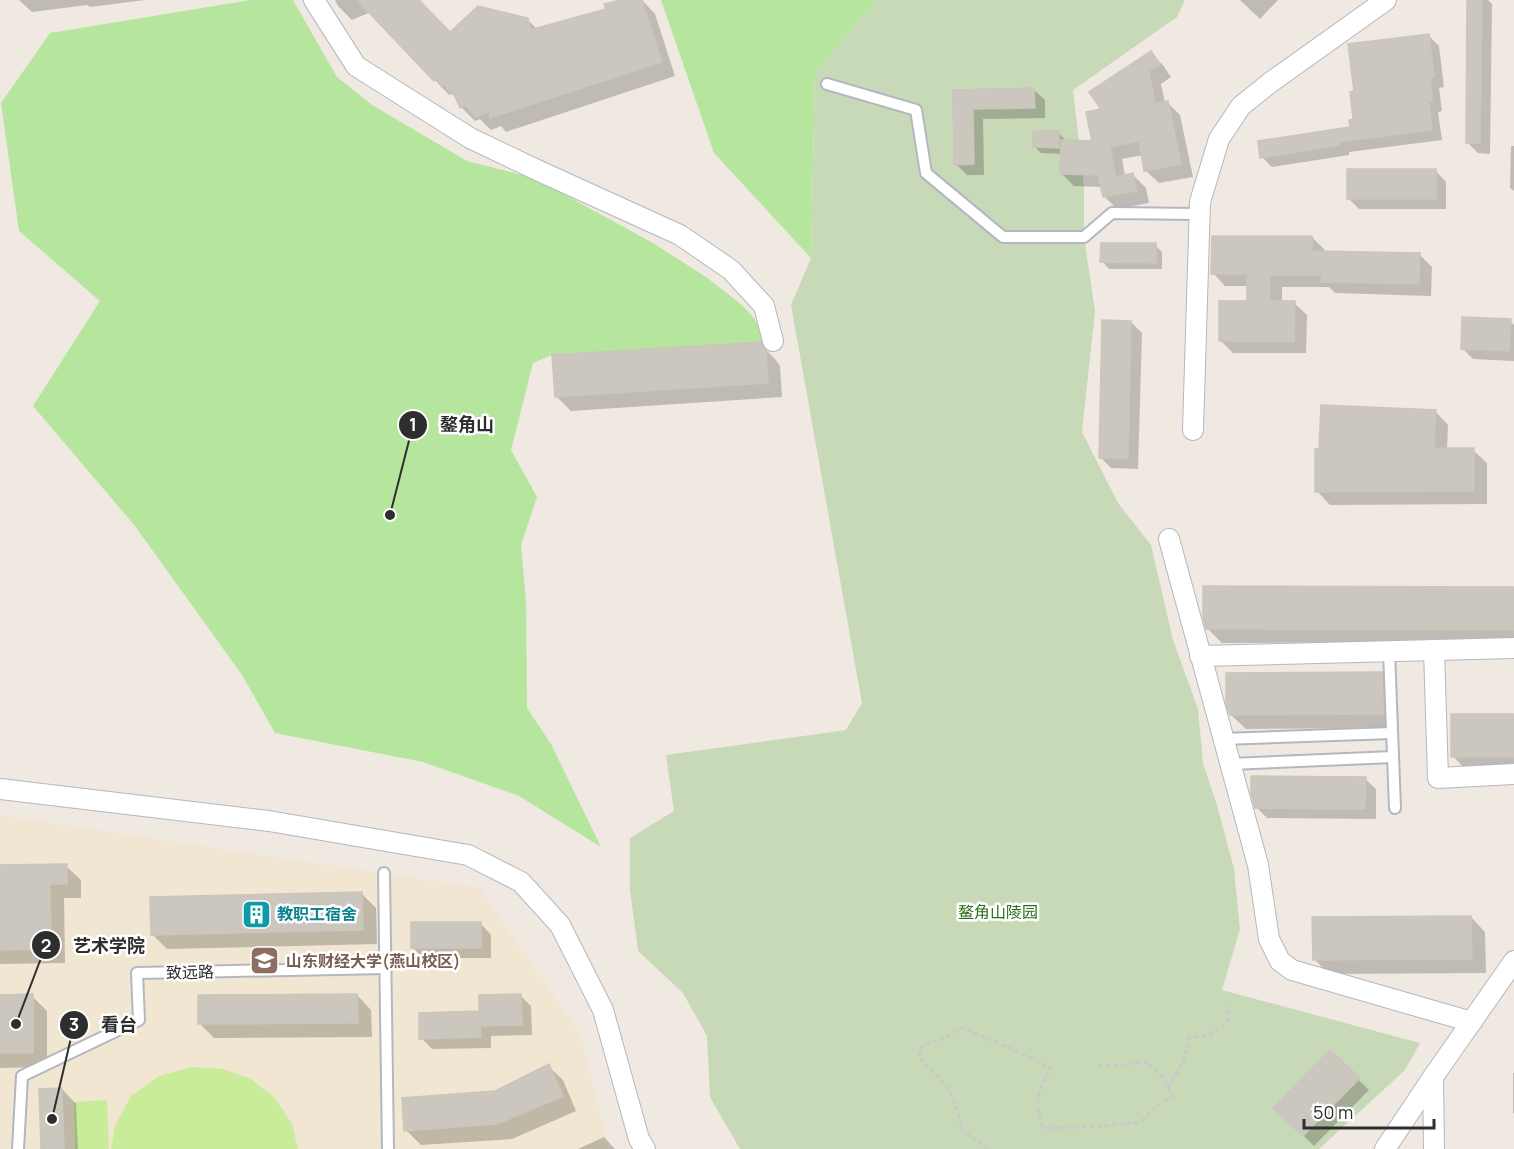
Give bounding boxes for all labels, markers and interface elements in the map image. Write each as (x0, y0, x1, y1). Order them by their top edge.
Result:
callout: 鏊角山 (398, 407, 506, 443)
text: 1 (409, 412, 417, 436)
text: 鏊角山 (440, 412, 494, 436)
building icon: 教职工宿舍 (240, 898, 272, 930)
park label: 鳌角山陵园 (958, 901, 1038, 923)
place label: 教职工宿舍 (277, 903, 357, 925)
callout: 艺术学院 (31, 927, 157, 963)
text: 2 (41, 933, 51, 957)
text: 艺术学院 (73, 933, 145, 957)
school or university icon: 山东财经大学(燕山校区) (249, 945, 281, 977)
place label: 山东财经大学(燕山校区) (286, 950, 461, 972)
street label: 致远路 (166, 961, 214, 983)
callout: 看台 (59, 1007, 149, 1043)
text: 3 (69, 1012, 79, 1036)
text: 看台 (101, 1012, 137, 1036)
scale bar (1304, 1092, 1434, 1130)
text: 50 m (1313, 1100, 1353, 1124)

